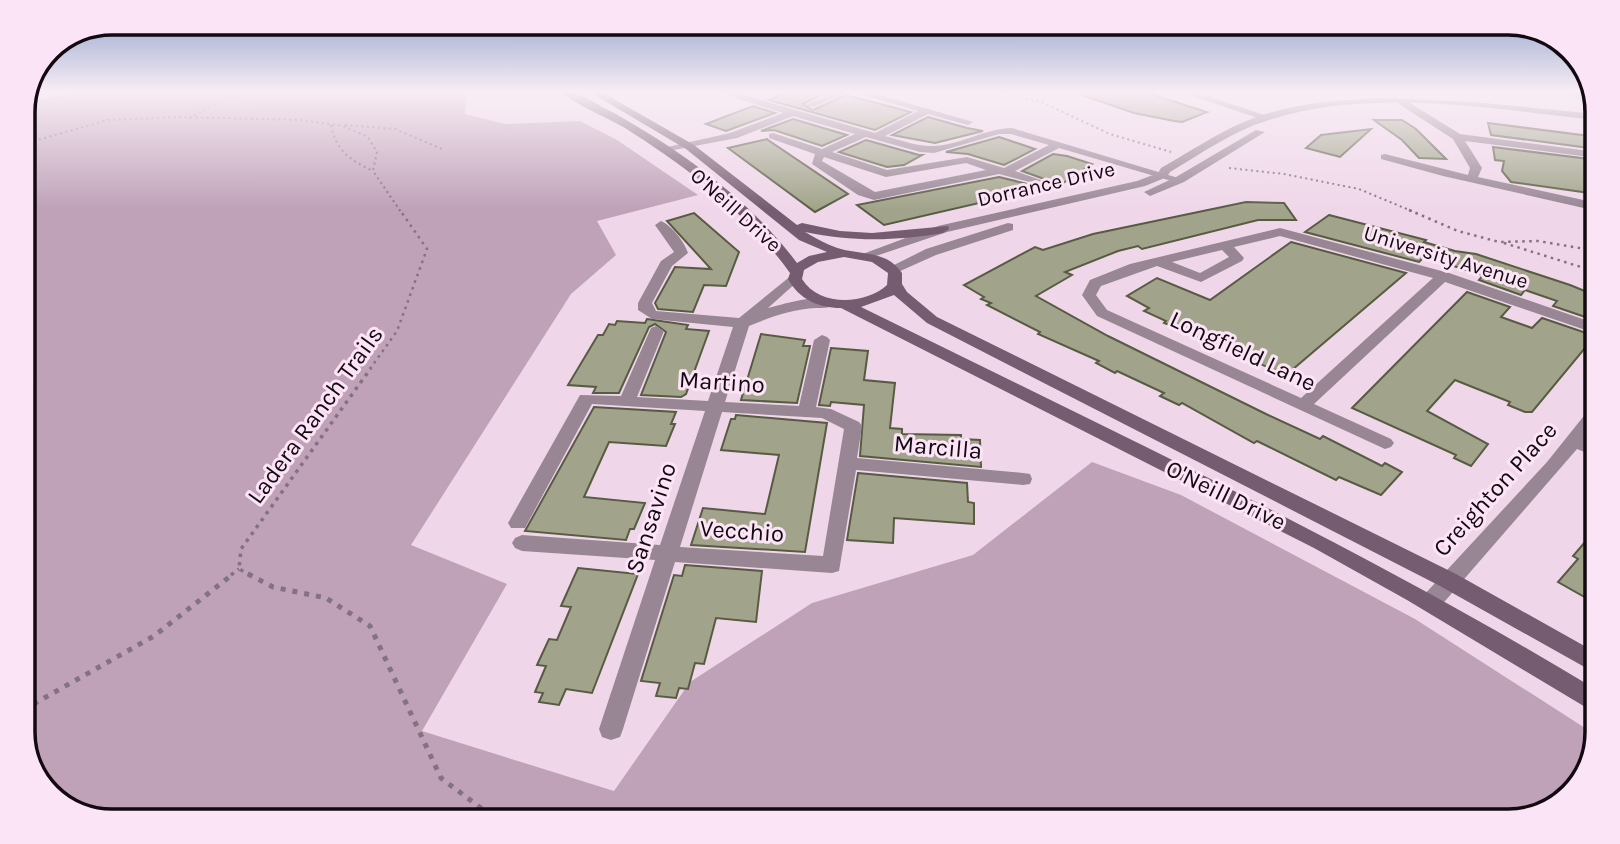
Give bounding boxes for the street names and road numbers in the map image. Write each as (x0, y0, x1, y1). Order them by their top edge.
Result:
street label: Dorrance Drive (975, 157, 1117, 211)
street label: O'Neill Drive (686, 163, 786, 257)
street label: University Avenue (1361, 221, 1531, 293)
street label: Longfield Lane (1165, 305, 1321, 397)
street label: Ladera Ranch Trails (241, 321, 389, 509)
street label: Martino (678, 365, 766, 399)
street label: Creighton Place (1427, 416, 1563, 562)
street label: Marcilla (893, 429, 983, 465)
street label: O'Neill Drive (1162, 454, 1290, 536)
street label: Sansavino (620, 459, 682, 577)
street label: Vecchio (699, 514, 785, 548)

